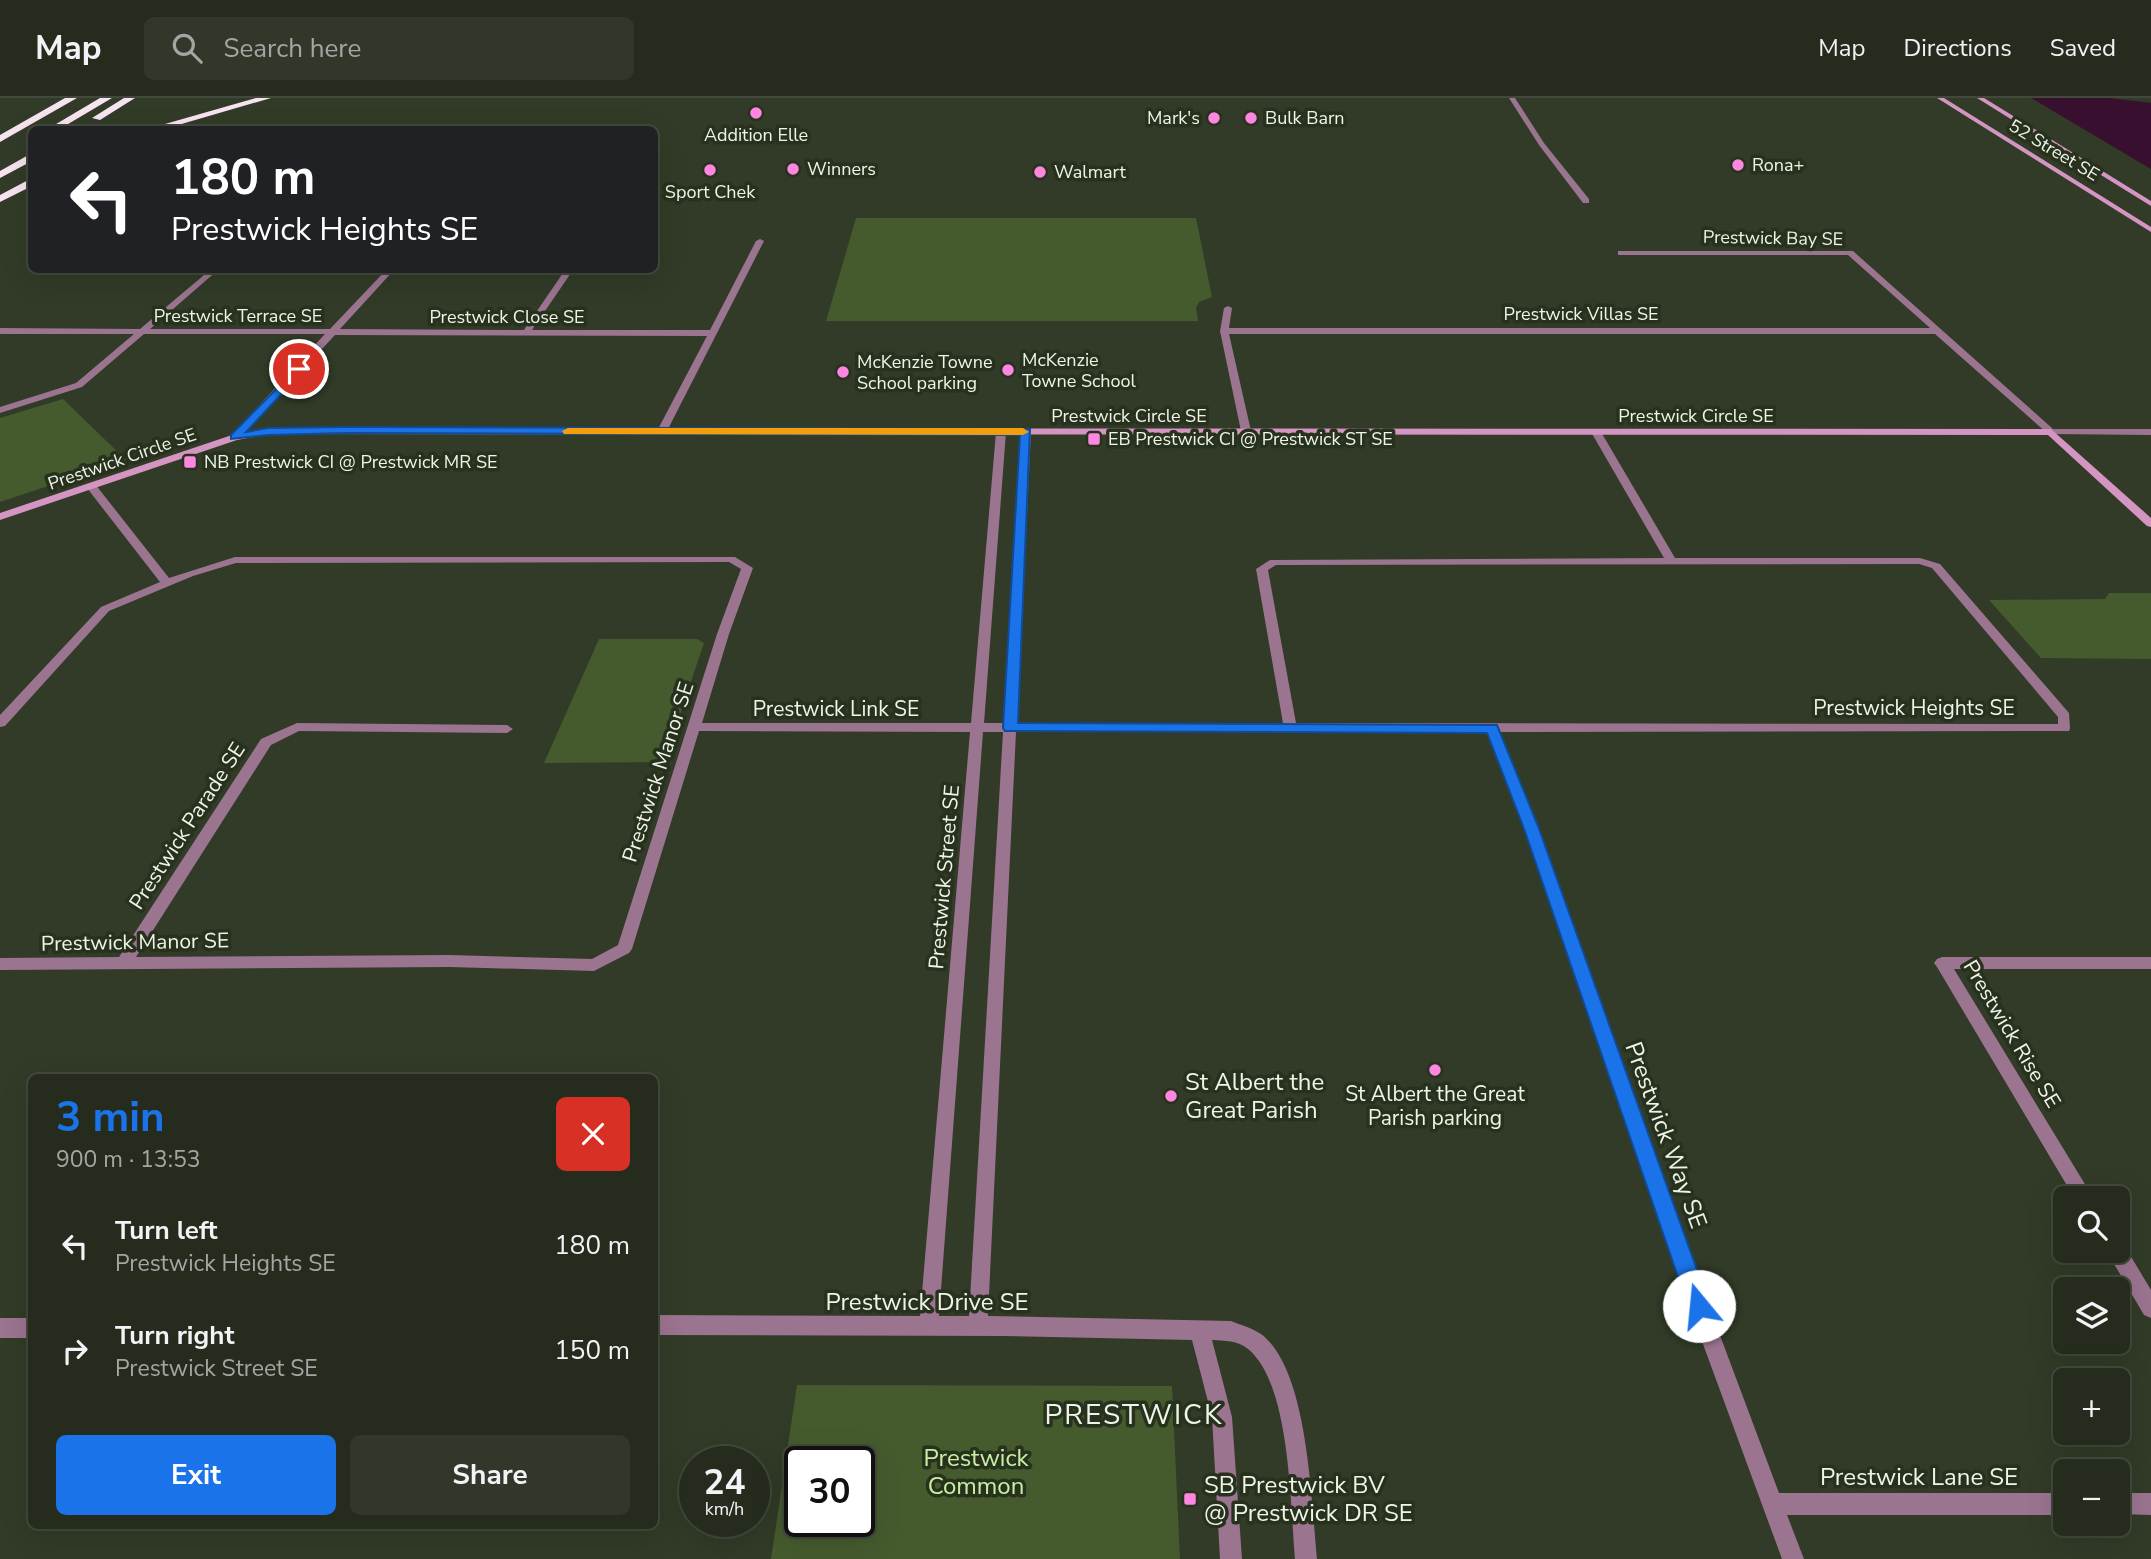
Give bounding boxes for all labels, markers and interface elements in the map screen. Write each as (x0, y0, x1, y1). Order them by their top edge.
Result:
search box (144, 17, 634, 80)
text: Map (35, 26, 102, 71)
icon: search (168, 29, 206, 67)
text: Search here (224, 31, 361, 66)
text: Map (1818, 32, 1865, 64)
text: Directions (1903, 32, 2012, 64)
text: Saved (2050, 32, 2116, 64)
marker: Addition Elle (748, 105, 764, 121)
place label: Mark's (1147, 106, 1200, 130)
place label: Bulk Barn (1265, 106, 1345, 130)
marker: Mark's (1206, 110, 1222, 126)
marker: Bulk Barn (1243, 110, 1259, 126)
street label: 52 Street SE (2004, 114, 2104, 186)
place label: Addition Elle (704, 123, 808, 147)
text: 180 m (171, 144, 315, 211)
place label: Rona+ (1752, 153, 1804, 177)
icon: left (56, 154, 147, 245)
place label: Winners (807, 157, 876, 181)
marker: Rona+ (1730, 157, 1746, 173)
place label: Walmart (1054, 160, 1127, 184)
marker: Winners (785, 161, 801, 177)
marker: Sport Chek (702, 162, 718, 178)
marker: Walmart (1032, 164, 1048, 180)
place label: Sport Chek (665, 180, 756, 204)
text: Prestwick Heights SE (171, 208, 478, 251)
street label: Prestwick Bay SE (1703, 225, 1843, 251)
street label: Prestwick Villas SE (1504, 302, 1659, 326)
street label: Prestwick Terrace SE (154, 304, 322, 328)
street label: Prestwick Close SE (429, 305, 585, 329)
pin (269, 339, 329, 399)
place label: McKenzie Towne School (1022, 348, 1137, 393)
icon: arrive (280, 350, 318, 388)
place label: McKenzie Towne School parking (857, 350, 993, 395)
marker: McKenzie Towne School (1000, 362, 1016, 378)
marker: McKenzie Towne School parking (835, 364, 851, 380)
street label: Prestwick Circle SE (1051, 404, 1207, 428)
street label: Prestwick Circle SE (1618, 404, 1774, 428)
street label: Prestwick Circle SE (45, 422, 199, 496)
place label: EB Prestwick CI @ Prestwick ST SE (1108, 427, 1393, 451)
marker: EB Prestwick CI @ Prestwick ST SE (1086, 431, 1102, 447)
place label: NB Prestwick CI @ Prestwick MR SE (204, 450, 498, 474)
marker: NB Prestwick CI @ Prestwick MR SE (182, 454, 198, 470)
street label: Prestwick Manor SE (616, 678, 700, 866)
street label: Prestwick Heights SE (1813, 694, 2015, 722)
street label: Prestwick Link SE (753, 695, 919, 723)
street label: Prestwick Parade SE (123, 737, 251, 915)
street label: Prestwick Street SE (922, 784, 966, 970)
street label: Prestwick Manor SE (41, 926, 229, 958)
street label: Prestwick Rise SE (1957, 955, 2067, 1113)
street label: Prestwick Way SE (1617, 1037, 1715, 1233)
marker: St Albert the Great Parish parking (1427, 1062, 1443, 1078)
place label: St Albert the Great Parish (1185, 1066, 1324, 1126)
place label: St Albert the Great Parish parking (1345, 1080, 1525, 1132)
marker: St Albert the Great Parish (1163, 1088, 1179, 1104)
text: 3 min (56, 1089, 165, 1146)
button: close (556, 1097, 630, 1171)
text: 900 m · 13:53 (56, 1144, 201, 1175)
map controls (2053, 1186, 2130, 1536)
button: search (2053, 1186, 2130, 1263)
text: Turn left (115, 1213, 218, 1248)
icon: left (56, 1227, 94, 1265)
text: 180 m (554, 1228, 630, 1263)
text: Prestwick Heights SE (115, 1248, 336, 1279)
position arrow (1662, 1269, 1736, 1343)
button: layers (2053, 1277, 2130, 1354)
street label: Prestwick Drive SE (825, 1286, 1029, 1318)
text: Turn right (115, 1318, 234, 1353)
icon: right (56, 1332, 94, 1370)
text: 150 m (554, 1333, 630, 1368)
text: Prestwick Street SE (115, 1353, 318, 1384)
button: + (2053, 1368, 2130, 1445)
district label: PRESTWICK (1045, 1396, 1223, 1434)
button: Exit (56, 1435, 336, 1515)
button: Share (350, 1435, 630, 1515)
park label: Prestwick Common (924, 1442, 1029, 1502)
speed limit sign: 30 (784, 1446, 875, 1537)
text: 24 (703, 1459, 746, 1506)
button: − (2053, 1459, 2130, 1536)
street label: Prestwick Lane SE (1820, 1461, 2018, 1493)
place label: SB Prestwick BV @ Prestwick DR SE (1204, 1469, 1413, 1529)
marker: SB Prestwick BV @ Prestwick DR SE (1182, 1491, 1198, 1507)
text: km/h (705, 1497, 744, 1521)

